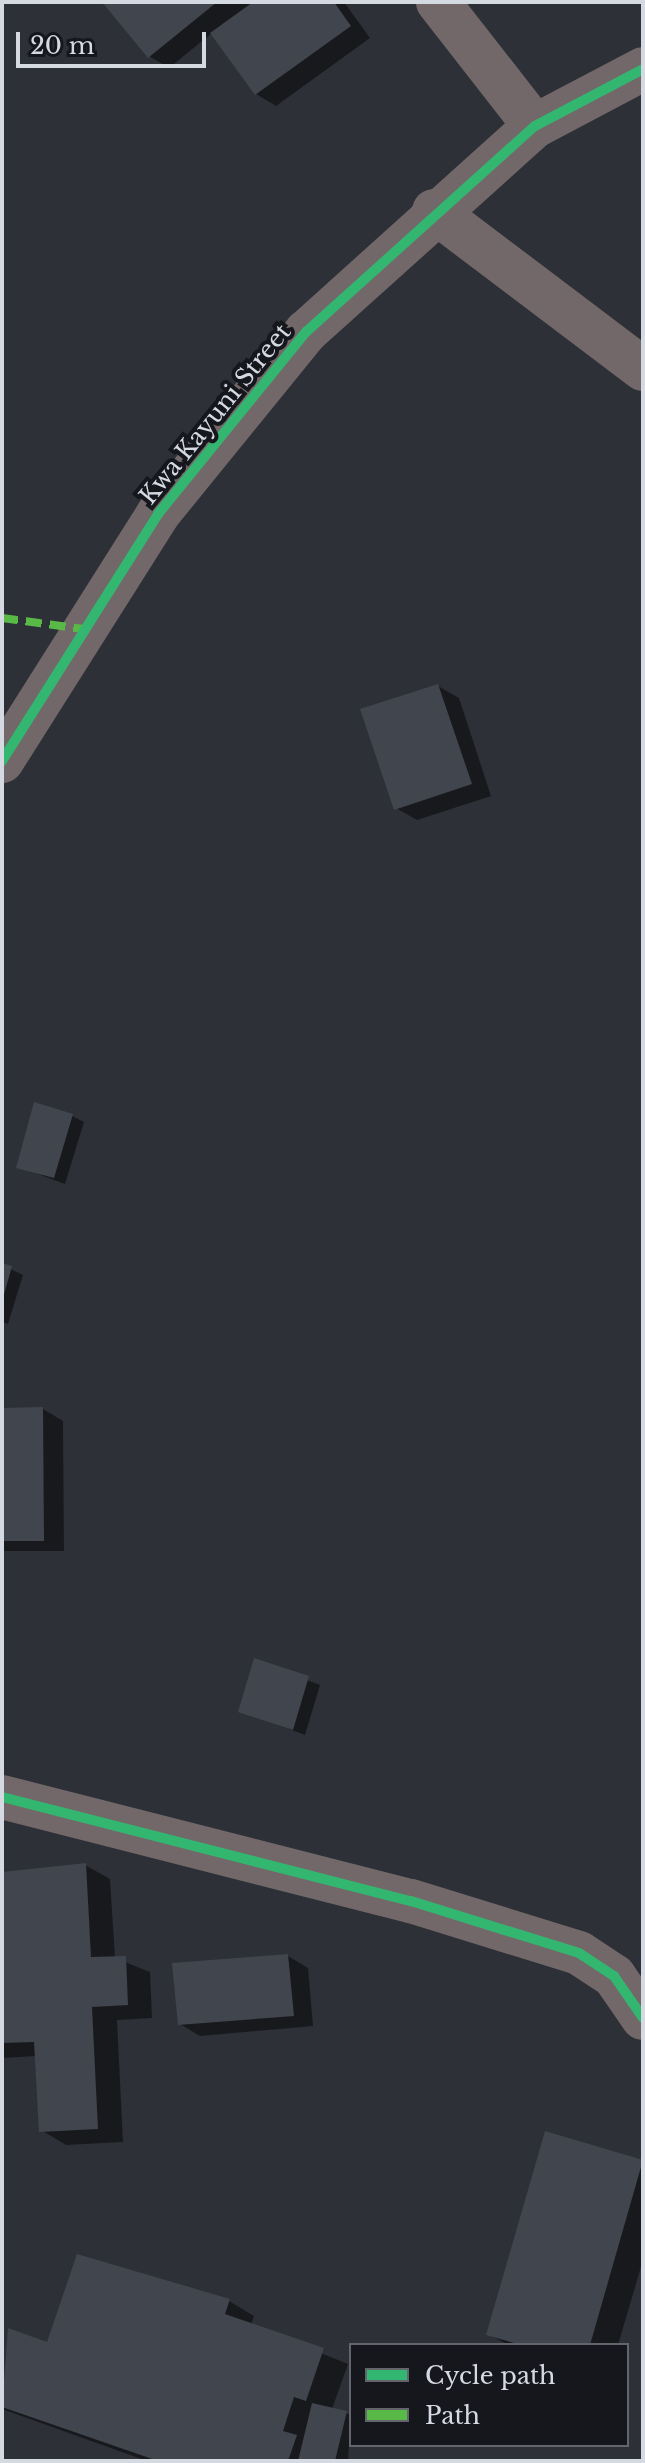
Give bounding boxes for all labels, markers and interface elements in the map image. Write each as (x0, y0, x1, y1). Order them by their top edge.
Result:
scale bar (20, 16, 210, 66)
text: 20 m (30, 31, 95, 60)
street label: Kwa Kayuni Street (133, 318, 297, 510)
legend (349, 2343, 629, 2447)
text: Cycle path (425, 2361, 556, 2390)
text: Path (425, 2401, 480, 2430)

